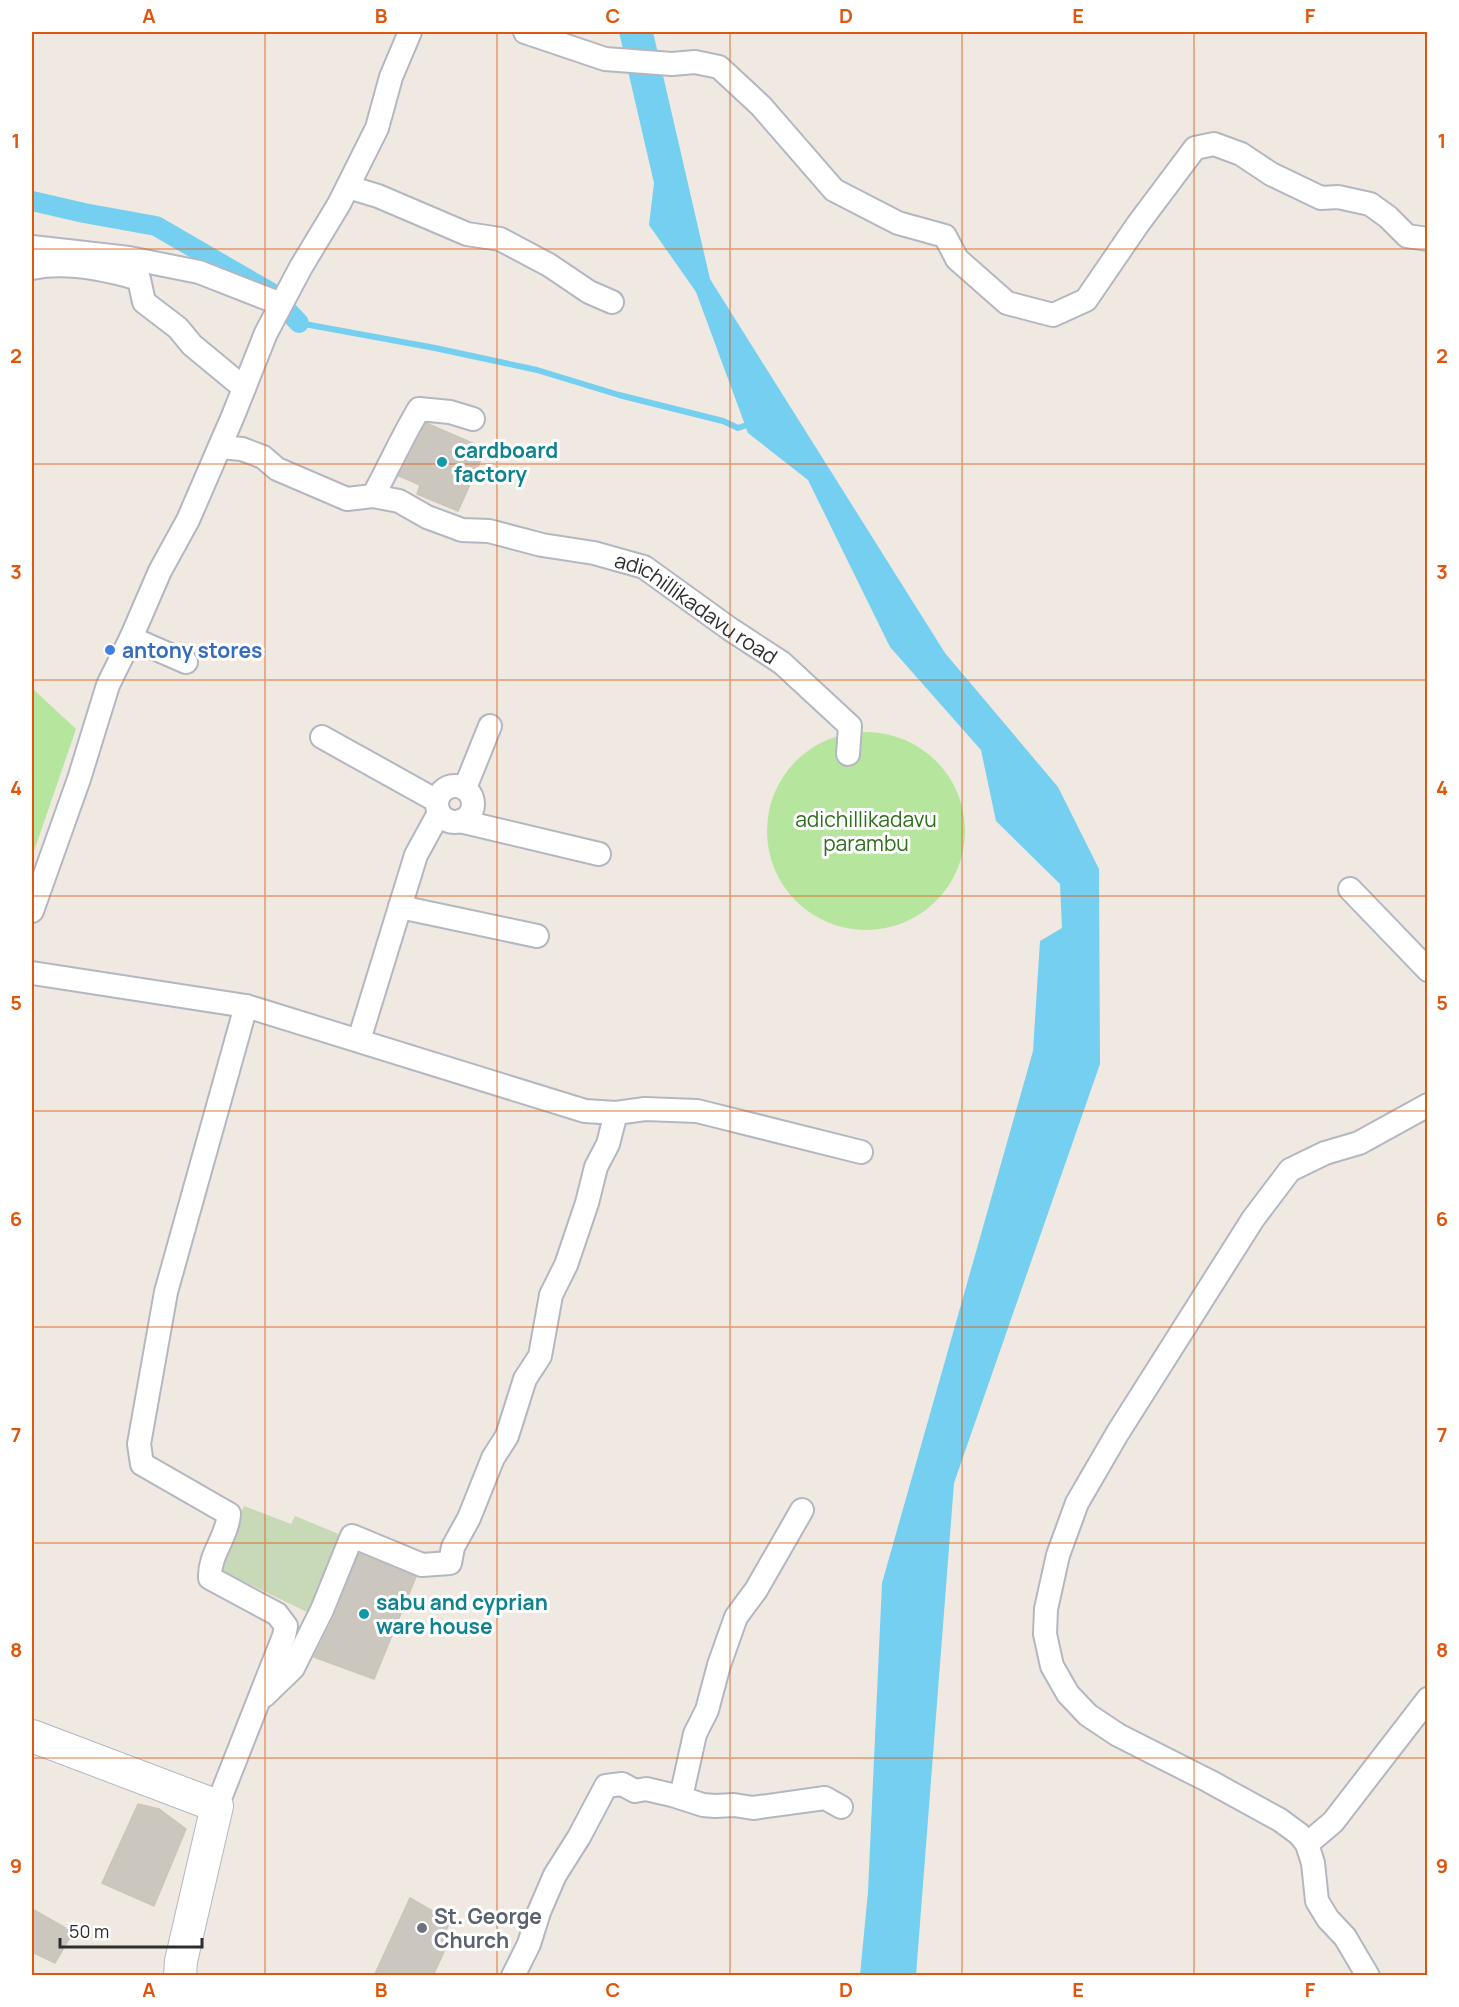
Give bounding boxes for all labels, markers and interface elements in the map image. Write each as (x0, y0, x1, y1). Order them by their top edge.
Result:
text: A (142, 2, 156, 29)
text: B (375, 2, 388, 29)
text: C (606, 2, 620, 29)
text: D (839, 2, 853, 29)
text: E (1072, 2, 1084, 29)
text: F (1305, 2, 1316, 29)
text: 1 (12, 127, 20, 154)
text: 1 (1438, 127, 1446, 154)
text: 2 (10, 342, 22, 369)
text: 2 (1436, 342, 1448, 369)
place label: cardboard factory (454, 436, 558, 488)
marker: cardboard factory (435, 455, 449, 469)
street label: adichillikadavu road (612, 546, 783, 670)
text: 3 (10, 558, 22, 585)
text: 3 (1436, 558, 1448, 585)
place label: antony stores (122, 636, 262, 664)
marker: antony stores (103, 643, 117, 657)
text: 4 (10, 774, 22, 801)
text: 4 (1436, 774, 1448, 801)
park label: adichillikadavu parambu (795, 805, 937, 857)
text: 5 (10, 989, 22, 1016)
text: 5 (1436, 989, 1448, 1016)
text: 6 (10, 1205, 22, 1232)
text: 6 (1436, 1205, 1448, 1232)
text: 7 (11, 1421, 21, 1448)
text: 7 (1437, 1421, 1447, 1448)
place label: sabu and cyprian ware house (376, 1588, 548, 1640)
marker: sabu and cyprian ware house (357, 1607, 371, 1621)
text: 8 (10, 1636, 22, 1663)
text: 8 (1436, 1636, 1448, 1663)
text: 9 (10, 1852, 22, 1879)
text: 9 (1436, 1852, 1448, 1879)
place label: St. George Church (434, 1902, 542, 1954)
scale bar (60, 1911, 202, 1949)
text: 50 m (69, 1919, 109, 1943)
marker: St. George Church (415, 1921, 429, 1935)
text: A (142, 1976, 156, 2003)
text: B (375, 1976, 388, 2003)
text: C (606, 1976, 620, 2003)
text: D (839, 1976, 853, 2003)
text: E (1072, 1976, 1084, 2003)
text: F (1305, 1976, 1316, 2003)

